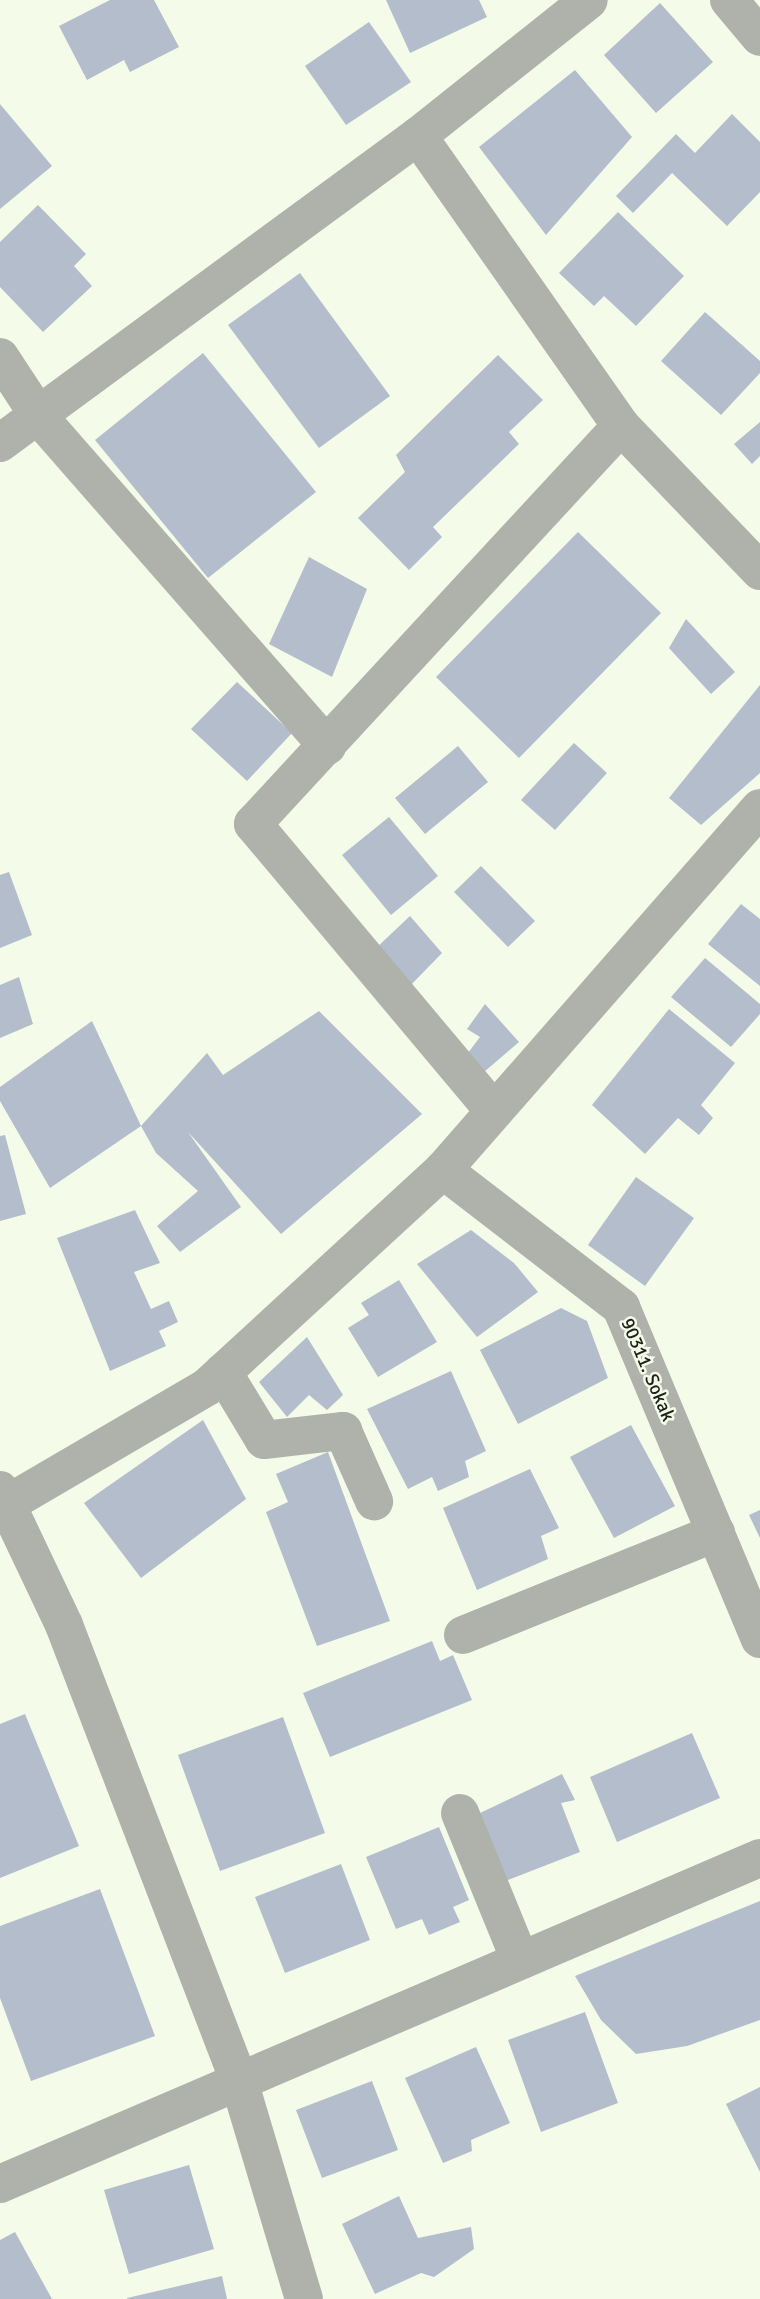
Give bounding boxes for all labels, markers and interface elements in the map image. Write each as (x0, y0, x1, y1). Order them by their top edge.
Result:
street label: 90311. Sokak (615, 1315, 679, 1425)

